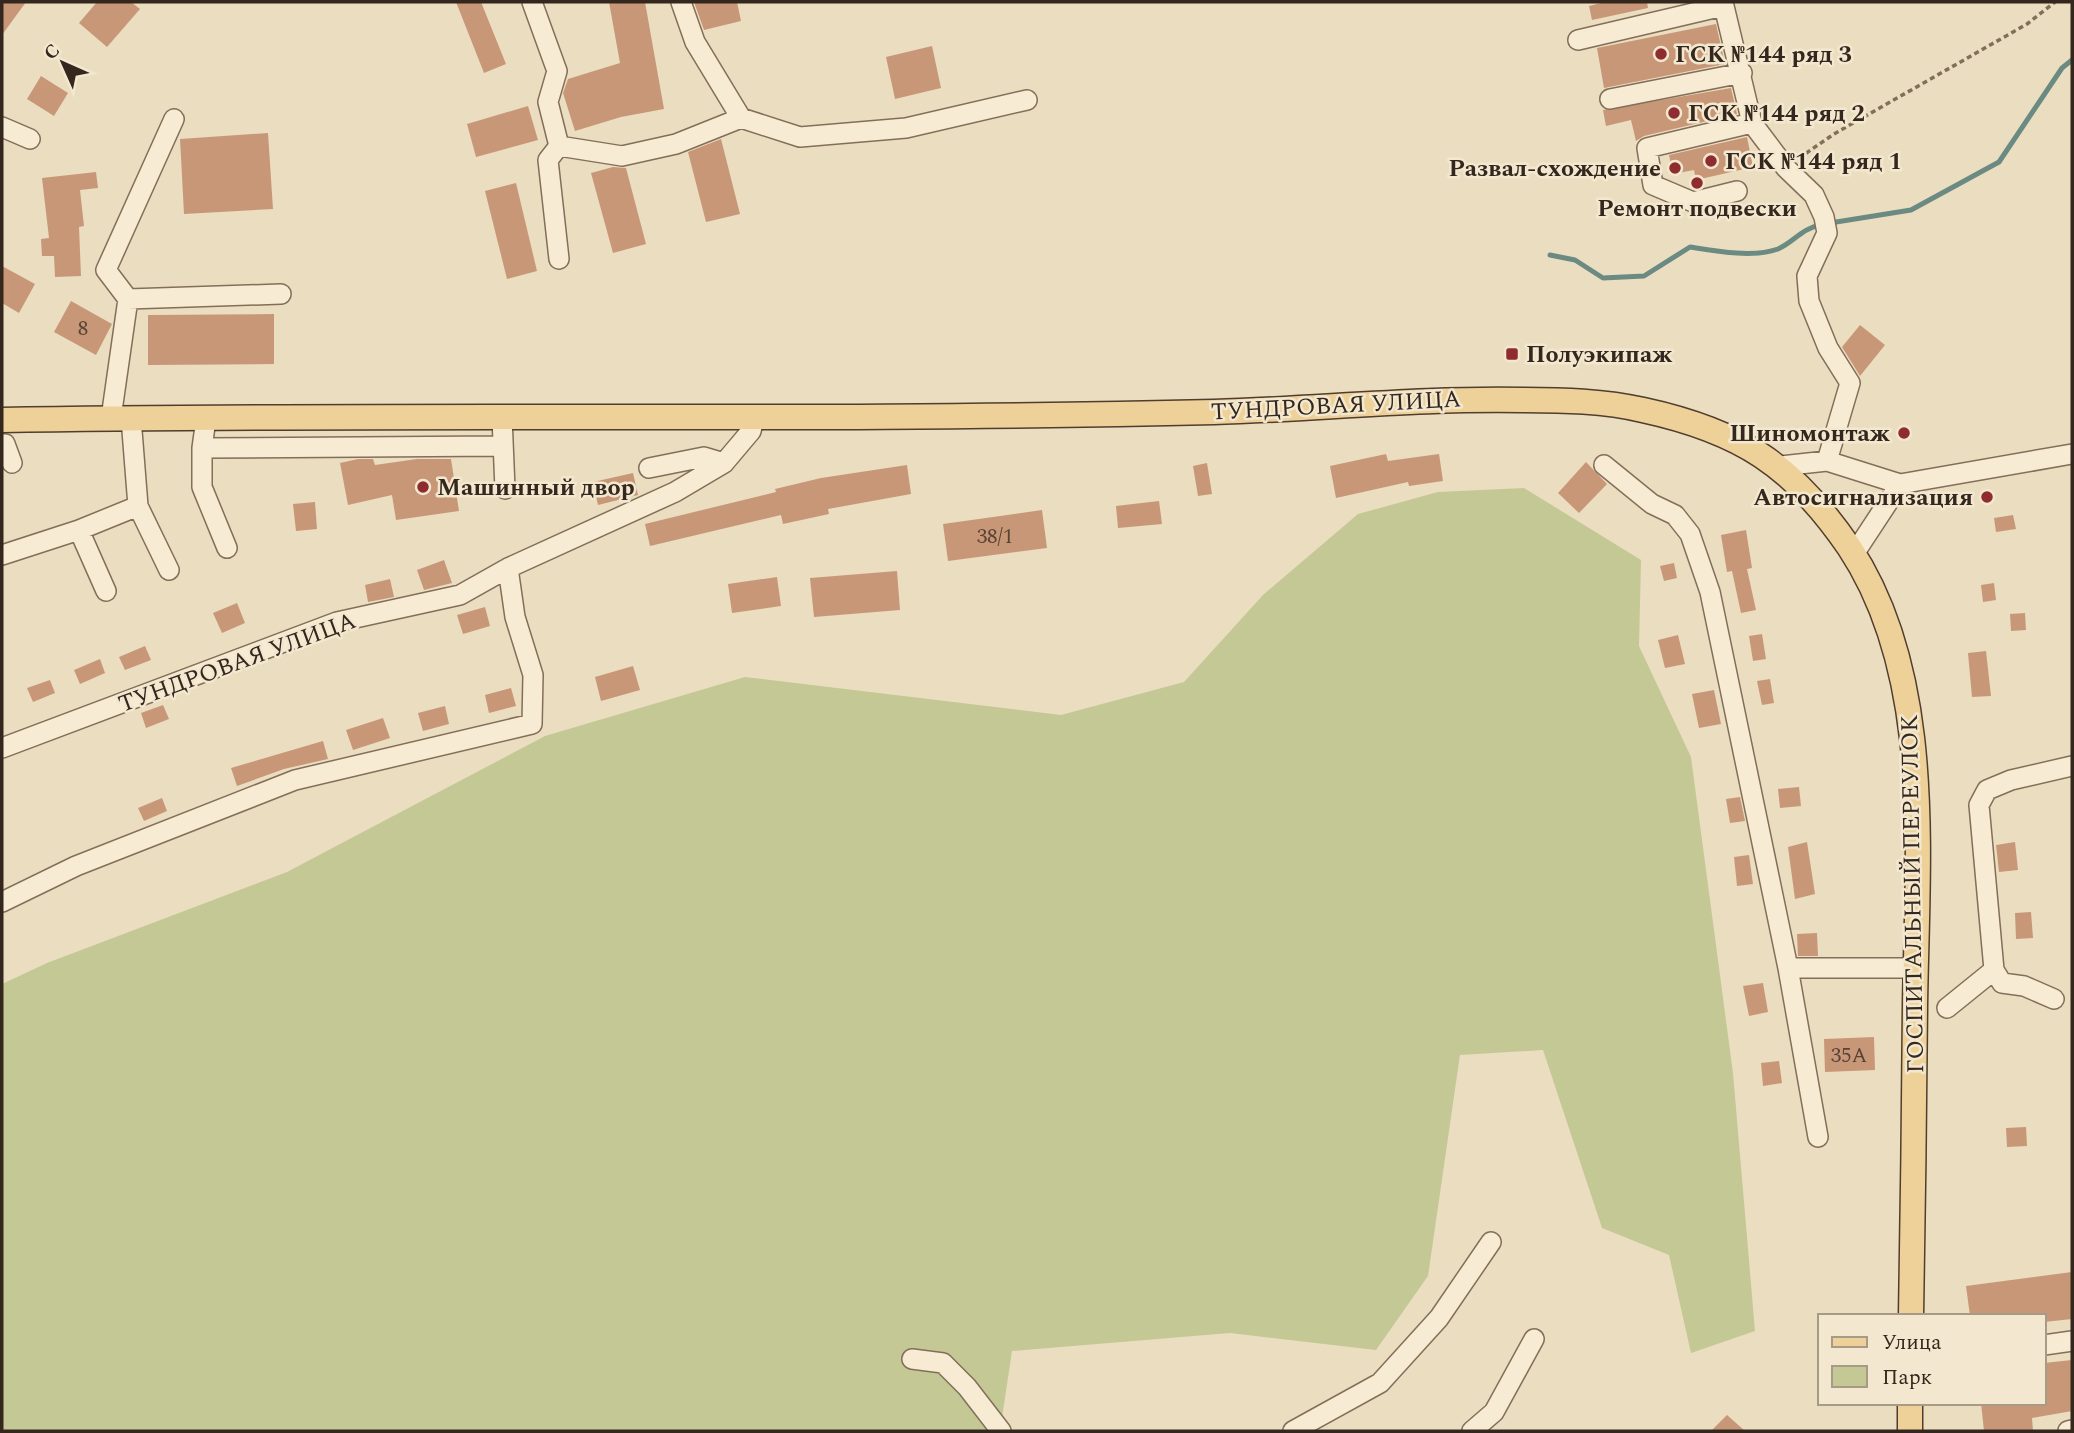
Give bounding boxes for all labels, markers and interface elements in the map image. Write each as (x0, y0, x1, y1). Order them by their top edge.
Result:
north arrow (28, 28, 98, 98)
text: С (37, 37, 67, 67)
place label: ГСК №144 ряд 3 (1675, 37, 1852, 73)
marker: ГСК №144 ряд 3 (1653, 46, 1669, 62)
place label: ГСК №144 ряд 2 (1688, 96, 1865, 132)
marker: ГСК №144 ряд 2 (1666, 105, 1682, 121)
place label: ГСК №144 ряд 1 (1725, 144, 1902, 180)
place label: Развал-схождение (1449, 151, 1661, 187)
marker: ГСК №144 ряд 1 (1703, 153, 1719, 169)
marker: Развал-схождение (1667, 160, 1683, 176)
marker: Ремонт подвески (1689, 175, 1705, 191)
place label: Ремонт подвески (1597, 191, 1797, 227)
house number: 8 (78, 313, 88, 345)
place label: Полуэкипаж (1526, 337, 1673, 373)
marker: Полуэкипаж (1504, 346, 1520, 362)
street label: ТУНДРОВАЯ УЛИЦА (1210, 381, 1462, 431)
place label: Шиномонтаж (1730, 416, 1891, 452)
marker: Шиномонтаж (1896, 425, 1912, 441)
place label: Машинный двор (437, 470, 635, 506)
marker: Машинный двор (415, 479, 431, 495)
place label: Автосигнализация (1753, 480, 1973, 516)
marker: Автосигнализация (1979, 489, 1995, 505)
house number: 38/1 (977, 521, 1013, 553)
street label: ТУНДРОВАЯ УЛИЦА (113, 603, 361, 723)
street label: ГОСПИТАЛЬНЫЙ ПЕРЕУЛОК (1892, 714, 1934, 1074)
house number: 35А (1831, 1040, 1868, 1072)
legend (1818, 1314, 2046, 1405)
text: Улица (1882, 1327, 1942, 1359)
text: Парк (1882, 1362, 1933, 1394)

